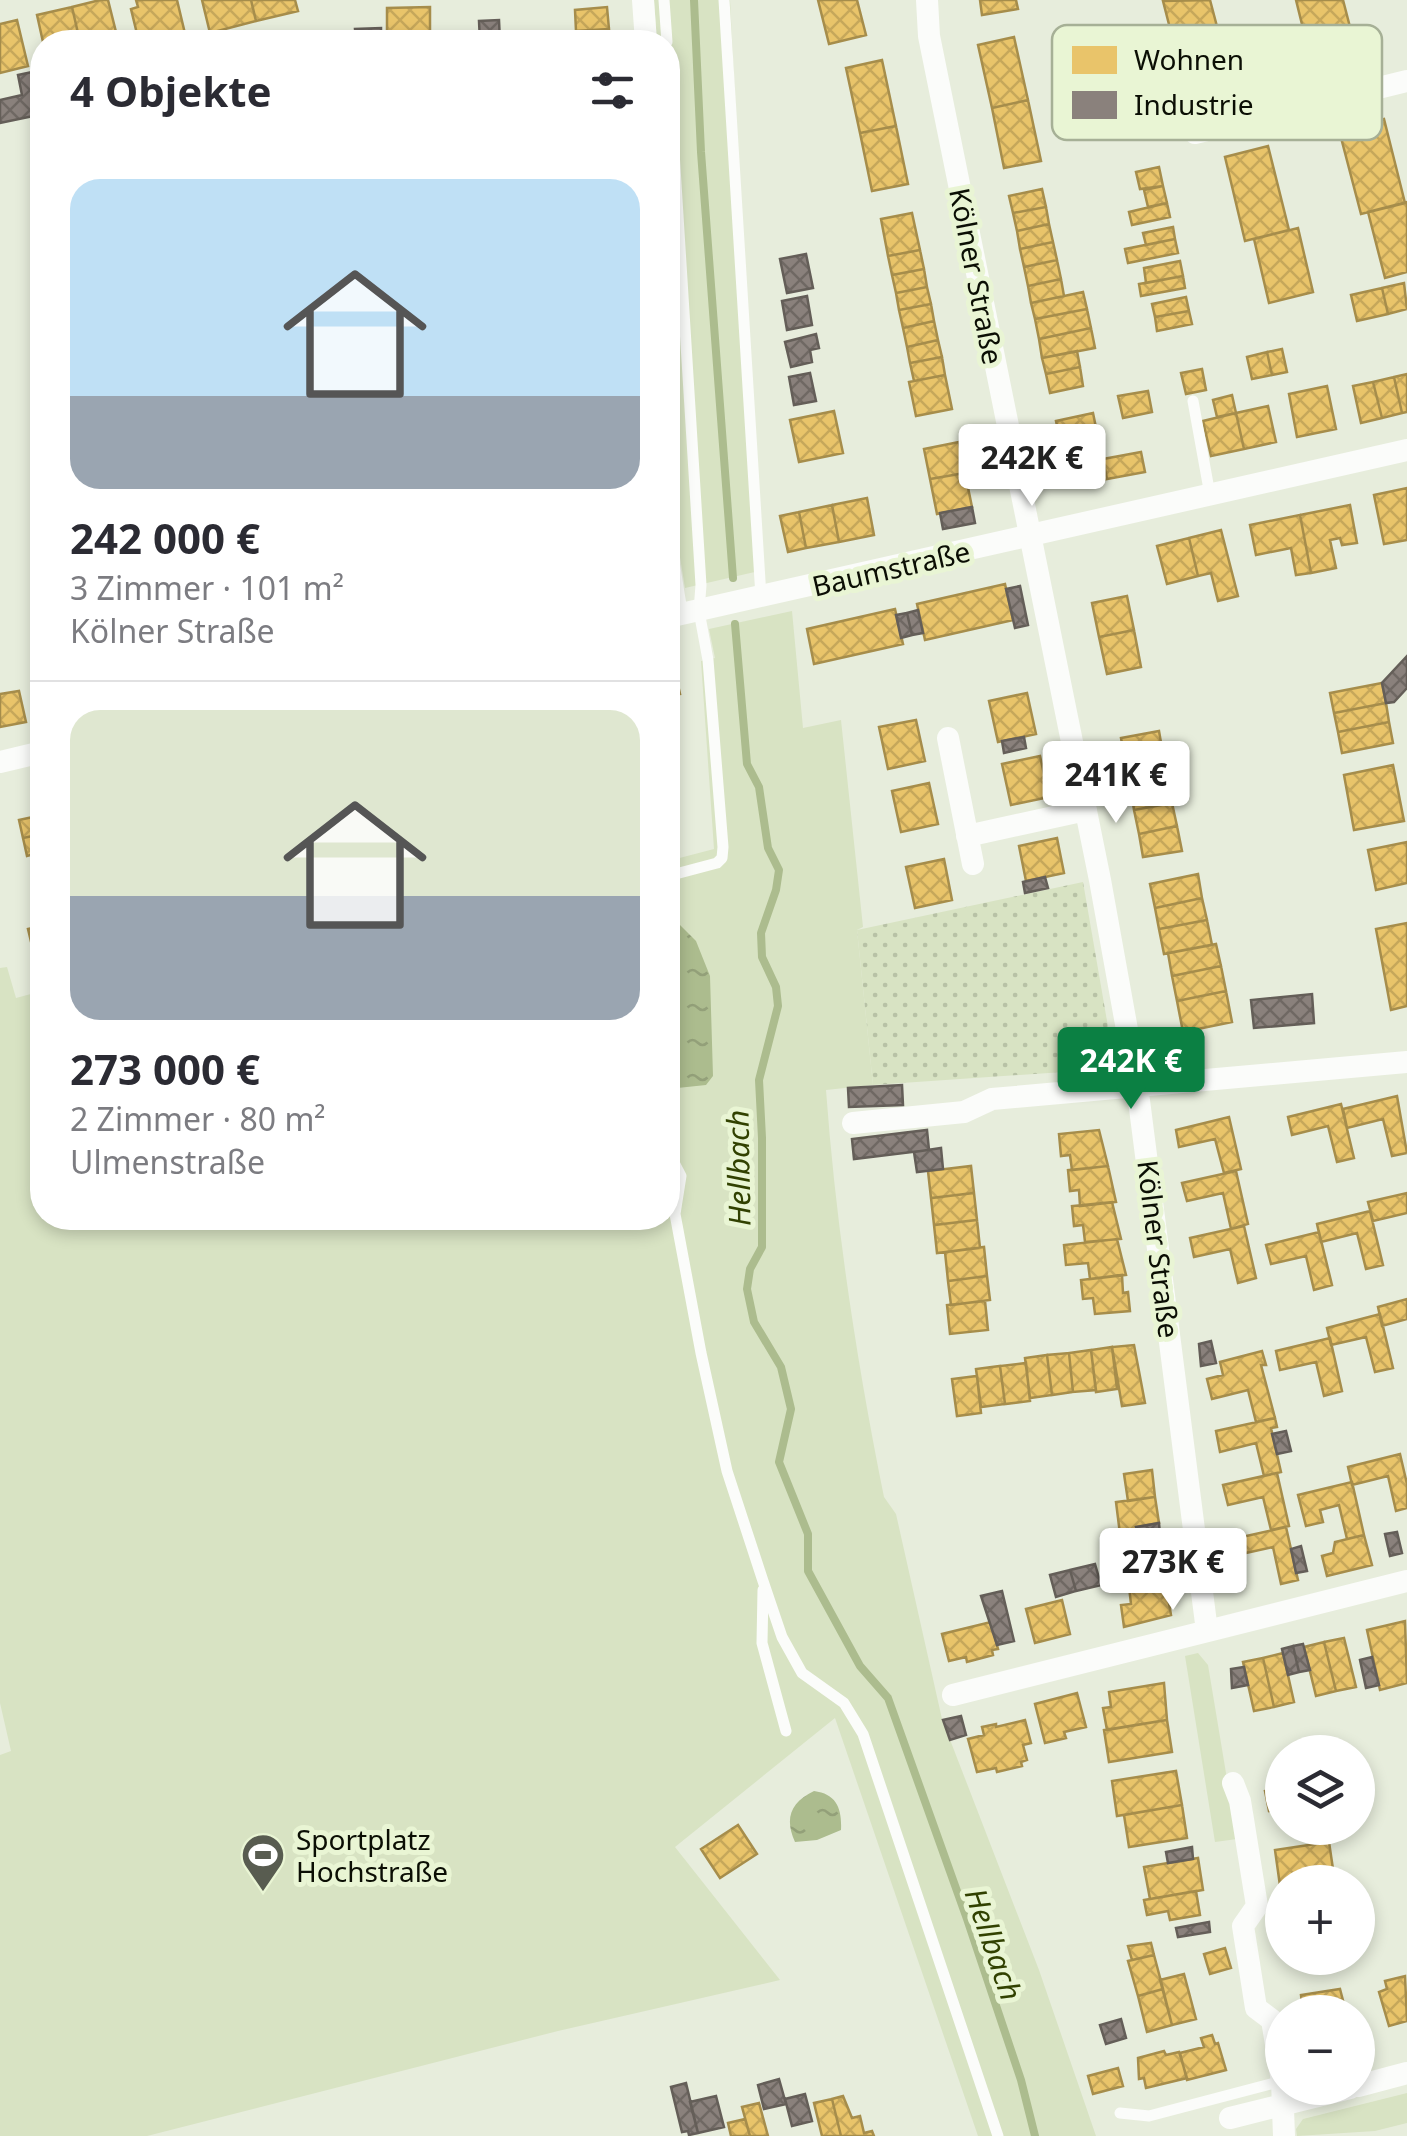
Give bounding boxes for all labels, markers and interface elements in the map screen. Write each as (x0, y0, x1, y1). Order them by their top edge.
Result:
legend (1052, 25, 1382, 140)
text: Wohnen (1134, 40, 1244, 78)
text: 4 Objekte (70, 62, 272, 119)
icon: filters (585, 63, 640, 118)
text: Industrie (1134, 85, 1253, 123)
street label: Kölner Straße (941, 184, 1013, 368)
icon: home (265, 244, 445, 424)
pin: 242K € (951, 424, 1113, 509)
text: 242K € (981, 435, 1083, 478)
text: 242 000 € (70, 509, 260, 566)
street label: Baumstraße (808, 531, 974, 605)
text: 3 Zimmer · 101 m² (70, 566, 344, 609)
text: Kölner Straße (70, 609, 275, 652)
pin: 241K € (1035, 741, 1197, 826)
text: 241K € (1065, 752, 1167, 795)
icon: home (265, 775, 445, 955)
pin: 242K € (1050, 1027, 1212, 1112)
text: 242K € (1080, 1038, 1182, 1081)
text: 273 000 € (70, 1040, 260, 1097)
text: 2 Zimmer · 80 m² (70, 1097, 326, 1140)
water label: Hellbach (716, 1110, 760, 1226)
text: Ulmenstraße (70, 1140, 265, 1183)
street label: Kölner Straße (1129, 1158, 1189, 1340)
pin: 273K € (1092, 1528, 1254, 1613)
text: 273K € (1122, 1539, 1224, 1582)
map controls (1265, 1735, 1375, 2105)
button: layers (1265, 1735, 1375, 1845)
place label: Sportplatz Hochstraße (296, 1820, 448, 1890)
sports icon: Sportplatz Hochstraße (240, 1832, 286, 1893)
button: + (1265, 1865, 1375, 1975)
water label: Hellbach (956, 1882, 1032, 2006)
button: − (1265, 1995, 1375, 2105)

